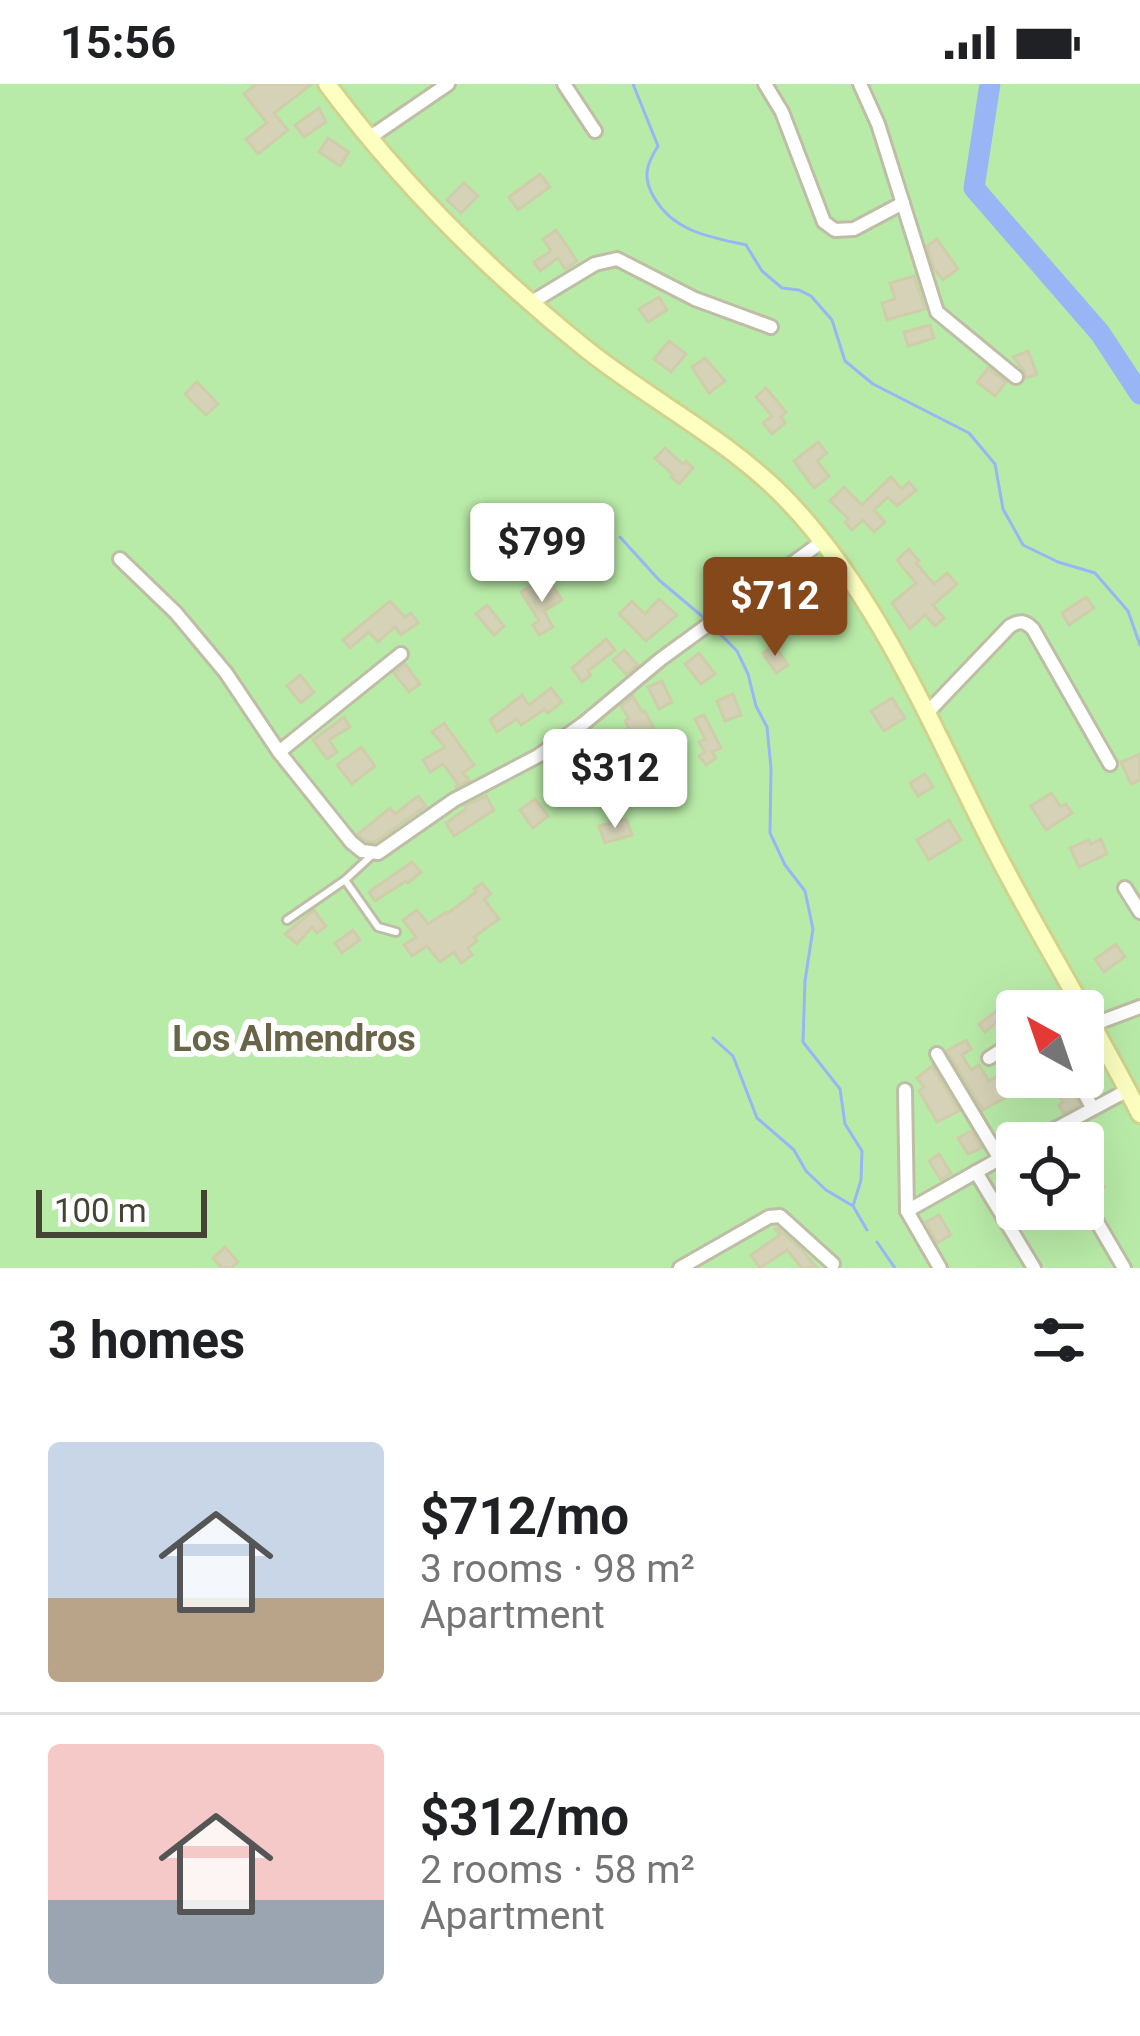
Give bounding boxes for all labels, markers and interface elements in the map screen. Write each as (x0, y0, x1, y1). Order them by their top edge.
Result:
text: 15:56 (60, 16, 176, 69)
pin: $799 (471, 503, 613, 605)
text: $799 (497, 519, 587, 565)
pin: $712 (704, 557, 846, 659)
text: $712 (730, 573, 820, 619)
pin: $312 (544, 729, 686, 831)
text: $312 (570, 745, 660, 791)
north arrow (996, 990, 1104, 1098)
map controls (996, 990, 1104, 1230)
district label: Los Almendros (172, 1018, 416, 1060)
button: locate (996, 1122, 1104, 1230)
scale bar (36, 1184, 207, 1237)
text: 100 m (54, 1191, 147, 1230)
icon: filters (1026, 1307, 1092, 1373)
text: 3 homes (48, 1311, 245, 1370)
text: $712/mo (420, 1487, 629, 1546)
icon: home (144, 1490, 288, 1634)
text: 3 rooms · 98 m² (420, 1546, 695, 1592)
text: Apartment (420, 1592, 605, 1638)
text: $312/mo (420, 1788, 629, 1847)
icon: home (144, 1792, 288, 1936)
text: 2 rooms · 58 m² (420, 1847, 695, 1893)
text: Apartment (420, 1893, 605, 1939)

